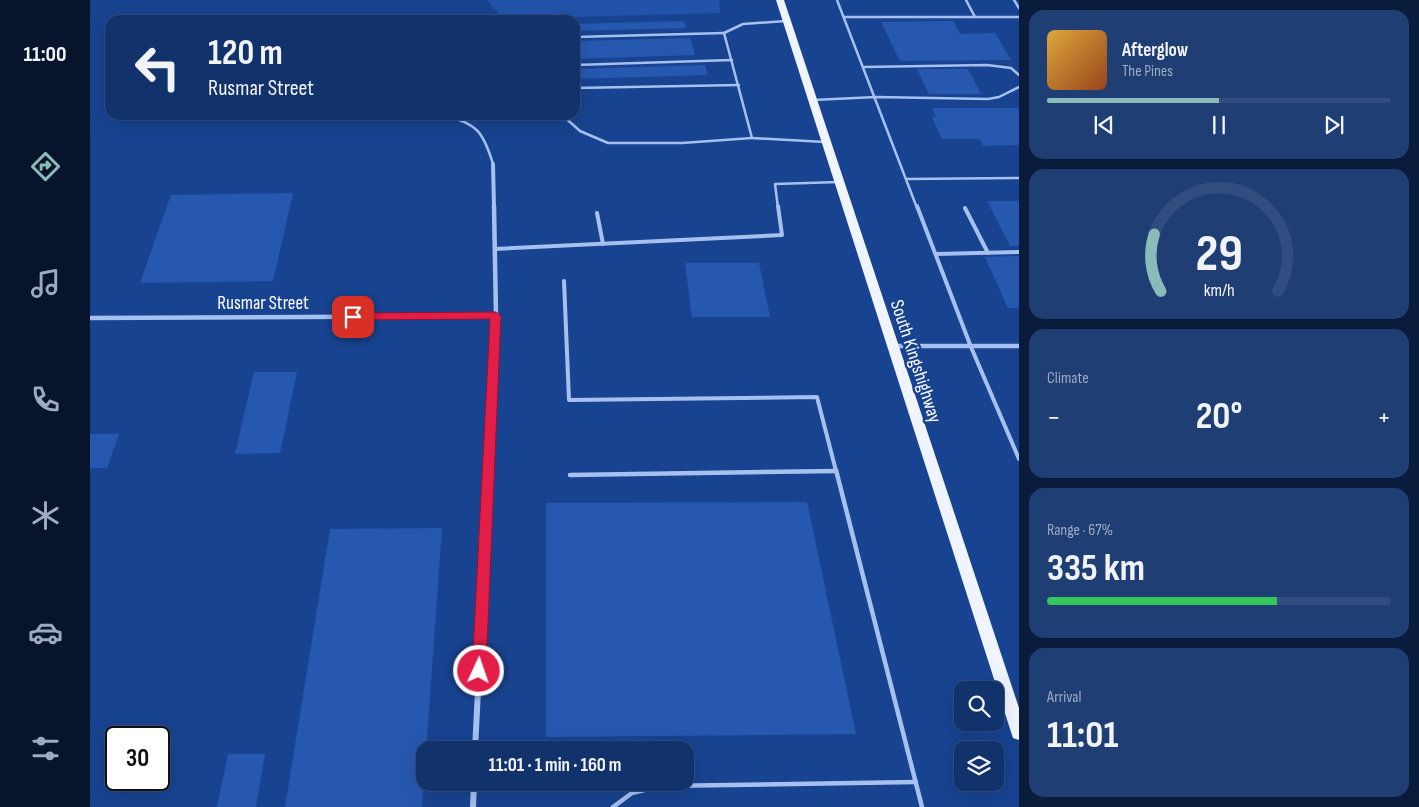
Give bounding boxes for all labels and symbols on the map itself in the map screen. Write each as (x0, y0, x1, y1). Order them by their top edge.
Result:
street label: Rusmar Street (217, 292, 309, 315)
pin (332, 296, 374, 338)
street label: South Kingshighway (885, 297, 946, 426)
position arrow (452, 644, 504, 696)
speed limit sign: 30 (105, 726, 170, 791)

